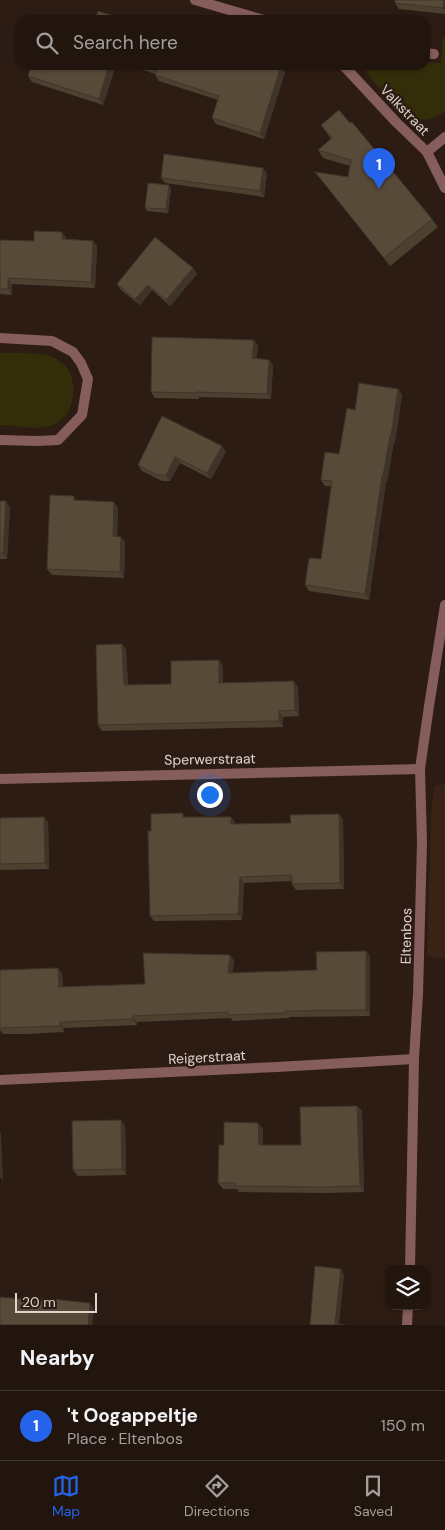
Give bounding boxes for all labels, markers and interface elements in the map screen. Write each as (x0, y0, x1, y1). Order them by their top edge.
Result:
search box (15, 15, 430, 70)
icon: search (33, 29, 61, 57)
text: Search here (73, 30, 178, 55)
street label: Valkstraat (376, 81, 434, 139)
pin: 1 (363, 148, 395, 189)
street label: Sperwerstraat (164, 749, 256, 769)
your location (197, 782, 223, 808)
street label: Eltenbos (397, 908, 415, 964)
street label: Reigerstraat (168, 1046, 246, 1068)
map controls (385, 1265, 430, 1310)
button: layers (385, 1265, 430, 1310)
scale bar (15, 1290, 98, 1313)
text: 20 m (22, 1293, 56, 1311)
text: Nearby (20, 1344, 94, 1372)
text: 't Oogappeltje (67, 1403, 198, 1428)
text: 1 (33, 1415, 39, 1436)
text: 150 m (381, 1415, 425, 1436)
text: Place · Eltenbos (67, 1428, 183, 1449)
tab: Map (52, 1472, 80, 1520)
tab: Directions (184, 1472, 250, 1520)
tab: Saved (354, 1472, 393, 1520)

